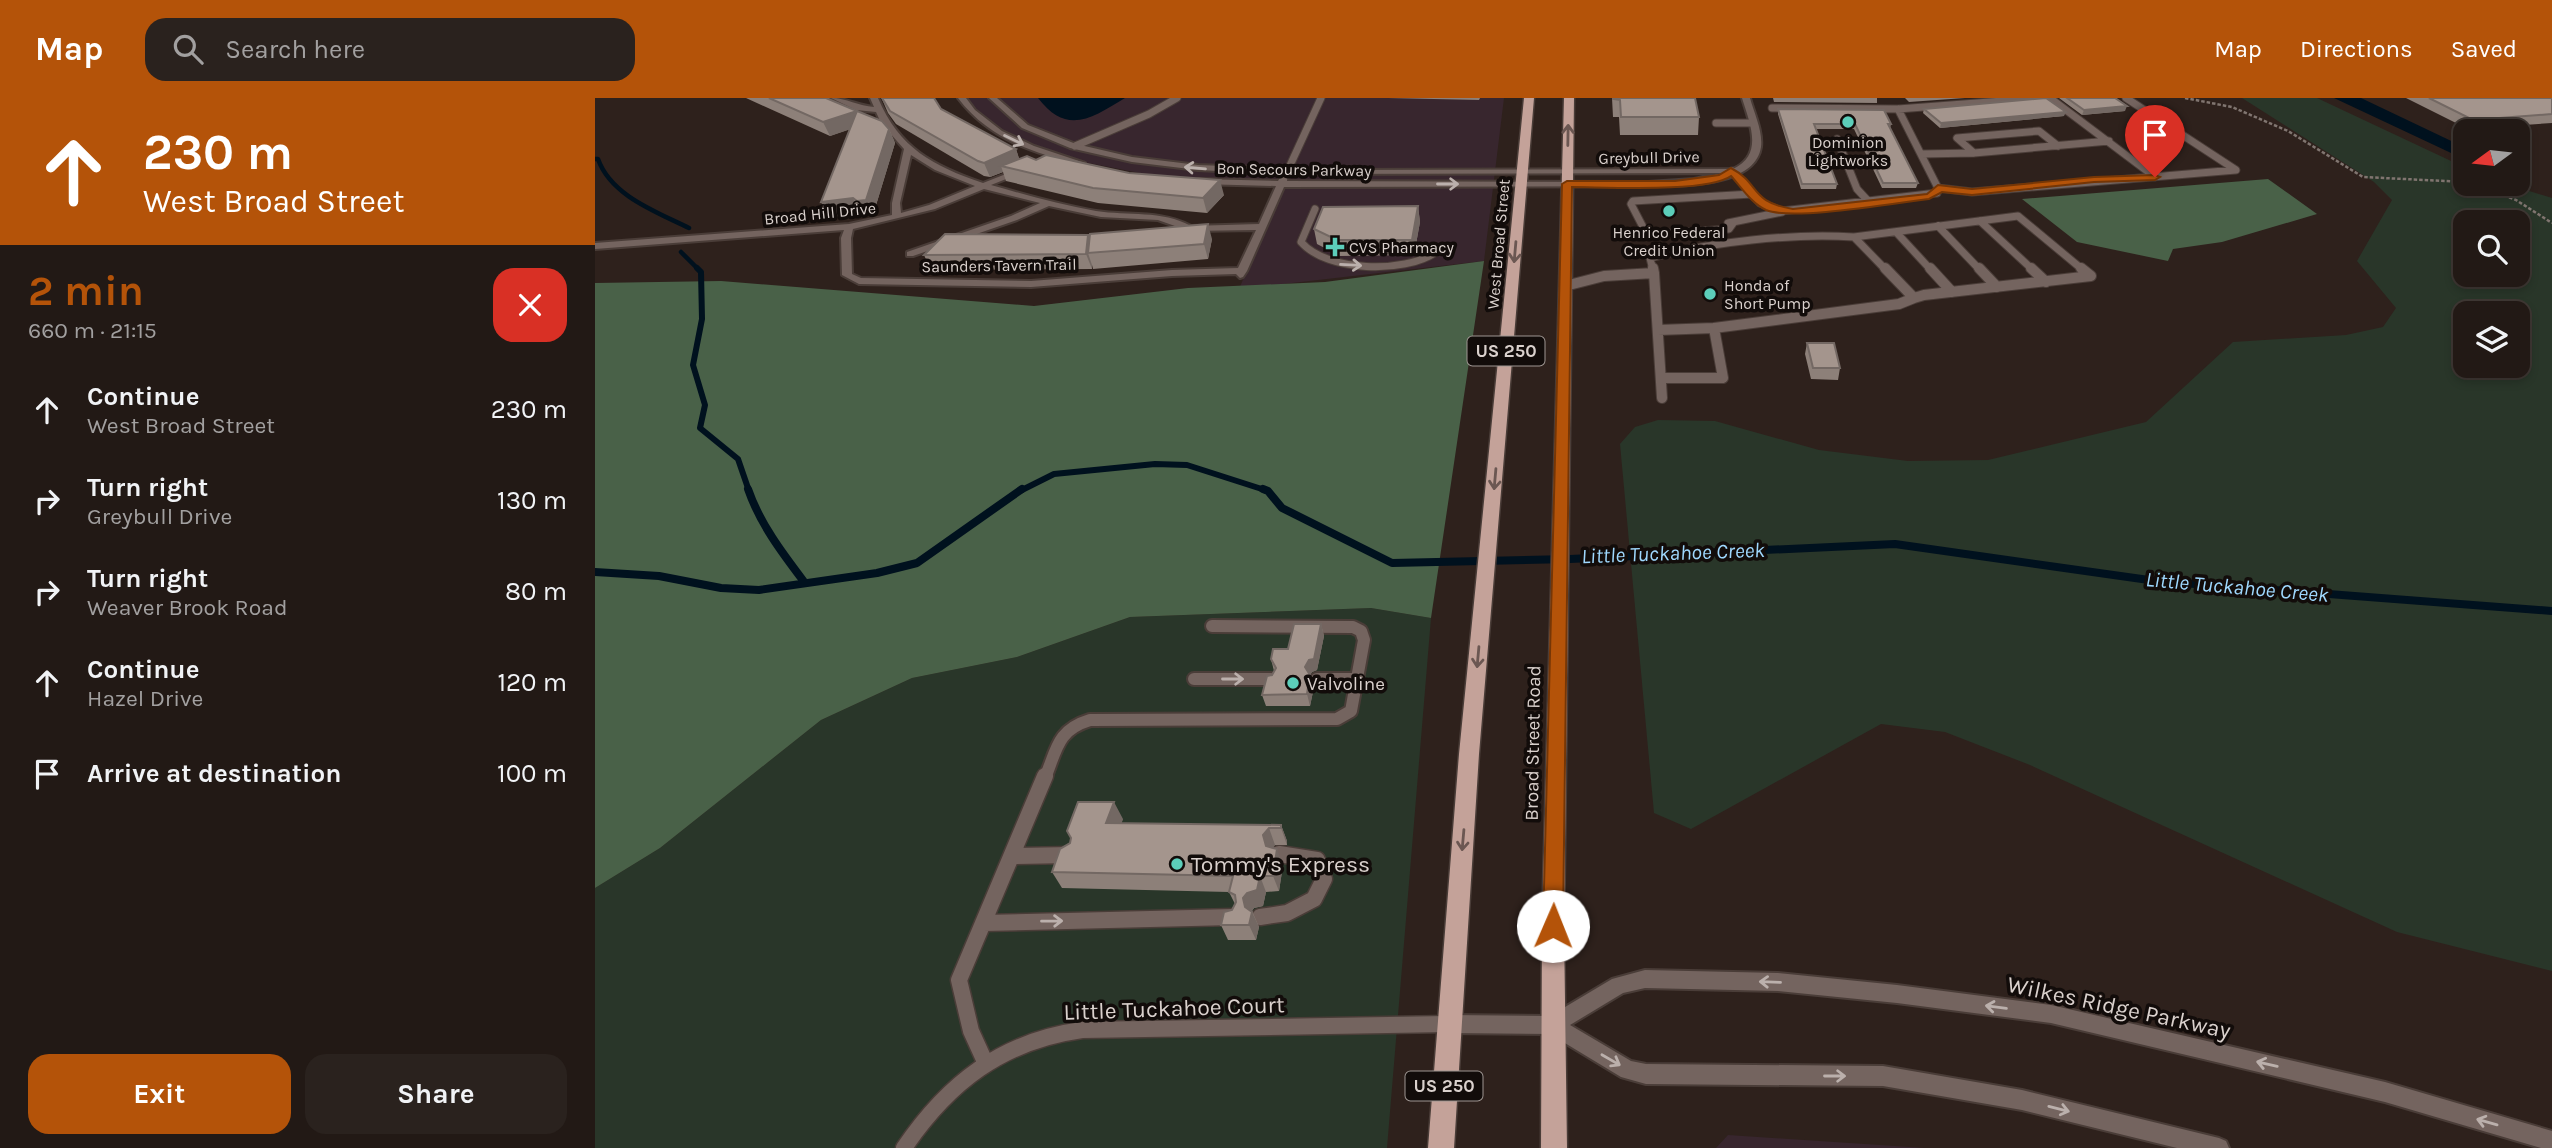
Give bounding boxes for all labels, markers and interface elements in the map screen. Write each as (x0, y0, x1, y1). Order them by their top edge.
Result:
search box (145, 18, 635, 81)
text: Map (35, 30, 103, 68)
icon: search (169, 30, 207, 68)
text: Search here (225, 34, 365, 65)
text: Map (2214, 35, 2262, 63)
text: Directions (2300, 35, 2413, 63)
text: Saved (2451, 35, 2517, 63)
pin (2125, 105, 2185, 177)
marker: Dominion Lightworks (1840, 114, 1856, 130)
icon: arrive (2136, 116, 2174, 154)
north arrow (2453, 119, 2531, 196)
map controls (2453, 119, 2530, 378)
text: 230 m (143, 124, 293, 181)
one-way arrow (1561, 124, 1575, 147)
icon: ahead (28, 126, 119, 217)
one-way arrow (1003, 133, 1024, 147)
place label: Dominion Lightworks (1808, 133, 1888, 170)
street label: Greybull Drive (1598, 147, 1700, 168)
street label: Bon Secours Parkway (1216, 159, 1372, 180)
one-way arrow (1184, 161, 1207, 174)
one-way arrow (1436, 177, 1459, 191)
street label: West Broad Street (1483, 178, 1514, 310)
text: West Broad Street (143, 183, 404, 220)
street label: Broad Hill Drive (763, 198, 877, 229)
marker: Henrico Federal Credit Union (1661, 203, 1677, 219)
button: search (2453, 210, 2530, 287)
place label: Henrico Federal Credit Union (1613, 223, 1725, 260)
place label: CVS Pharmacy (1349, 238, 1454, 257)
marker: CVS Pharmacy (1327, 239, 1343, 255)
one-way arrow (1508, 240, 1521, 263)
street label: Saunders Tavern Trail (921, 255, 1077, 276)
one-way arrow (1340, 258, 1363, 271)
text: 2 min (28, 266, 144, 316)
button: close (493, 268, 567, 342)
place label: Honda of Short Pump (1724, 276, 1811, 313)
marker: Honda of Short Pump (1702, 286, 1718, 302)
button: layers (2453, 301, 2530, 378)
text: 660 m · 21:15 (28, 317, 157, 344)
road number: US 250 (1467, 337, 1545, 366)
text: Continue (87, 381, 199, 412)
icon: ahead (28, 391, 66, 429)
text: 230 m (491, 394, 567, 425)
text: West Broad Street (87, 412, 275, 439)
one-way arrow (1488, 467, 1501, 489)
text: Turn right (87, 472, 208, 503)
icon: right (28, 482, 66, 520)
text: 130 m (497, 485, 567, 516)
text: Greybull Drive (87, 503, 232, 530)
water label: Little Tuckahoe Creek (1581, 538, 1766, 568)
text: Turn right (87, 563, 208, 594)
water label: Little Tuckahoe Creek (2144, 567, 2330, 607)
icon: right (28, 573, 66, 611)
text: 80 m (505, 576, 567, 607)
text: Weaver Brook Road (87, 594, 288, 621)
one-way arrow (1471, 645, 1484, 668)
text: Continue (87, 654, 199, 685)
icon: ahead (28, 664, 66, 702)
street label: Broad Street Road (1521, 665, 1545, 821)
text: 120 m (497, 667, 567, 698)
one-way arrow (1221, 672, 1244, 686)
place label: Valvoline (1307, 673, 1385, 695)
marker: Valvoline (1285, 675, 1301, 691)
text: Hazel Drive (87, 685, 203, 712)
icon: arrive (28, 755, 66, 793)
text: Arrive at destination (87, 758, 341, 789)
text: 100 m (497, 758, 567, 789)
one-way arrow (1456, 828, 1469, 851)
place label: Tommy's Express (1191, 851, 1370, 878)
marker: Tommy's Express (1169, 856, 1185, 872)
position arrow (1516, 889, 1590, 963)
one-way arrow (1040, 914, 1063, 928)
street label: Wilkes Ridge Parkway (2005, 971, 2233, 1044)
one-way arrow (1759, 975, 1782, 988)
street label: Little Tuckahoe Court (1063, 991, 1285, 1026)
one-way arrow (1985, 1000, 2008, 1013)
one-way arrow (1600, 1053, 1620, 1067)
button: Exit (28, 1054, 291, 1134)
button: Share (305, 1054, 567, 1134)
one-way arrow (2256, 1057, 2278, 1070)
one-way arrow (1823, 1069, 1846, 1083)
road number: US 250 (1405, 1071, 1483, 1100)
one-way arrow (2047, 1103, 2070, 1117)
one-way arrow (2476, 1114, 2498, 1127)

